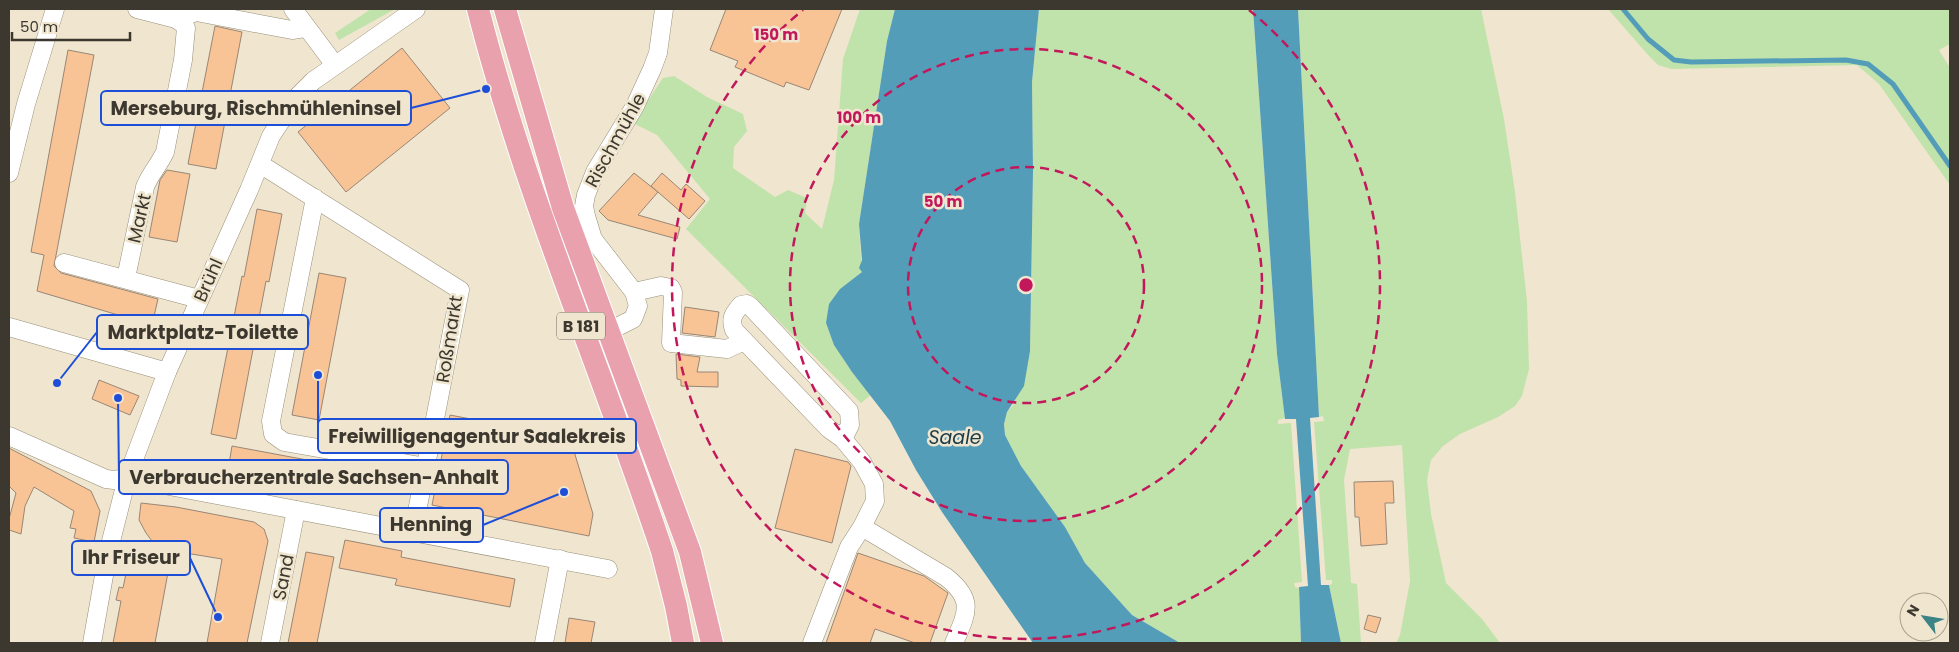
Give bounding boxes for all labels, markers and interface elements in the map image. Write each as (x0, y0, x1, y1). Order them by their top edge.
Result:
scale bar (12, 10, 130, 42)
text: 50 m (20, 16, 58, 37)
text: 150 m (754, 24, 798, 45)
street label: Rischmühle (579, 88, 651, 192)
callout: Merseburg, Rischmühleninsel (101, 91, 411, 125)
text: Merseburg, Rischmühleninsel (111, 95, 401, 122)
text: 100 m (837, 107, 881, 128)
street label: Markt (121, 191, 157, 245)
text: 50 m (924, 191, 962, 212)
street label: Brühl (187, 254, 229, 306)
centre of rings (1017, 276, 1035, 294)
street label: Roßmarkt (430, 294, 468, 384)
road number: B 181 (557, 312, 605, 340)
callout: Marktplatz-Toilette (97, 315, 308, 349)
text: Marktplatz-Toilette (108, 319, 299, 346)
callout: Freiwilligenagentur Saalekreis (318, 419, 636, 453)
text: Freiwilligenagentur Saalekreis (328, 423, 626, 450)
water label: Saale (928, 424, 982, 451)
callout: Verbraucherzentrale Sachsen-Anhalt (119, 460, 508, 494)
text: Verbraucherzentrale Sachsen-Anhalt (129, 464, 499, 491)
callout: Henning (380, 508, 483, 542)
text: Henning (390, 511, 472, 538)
callout: Ihr Friseur (72, 541, 190, 575)
text: Ihr Friseur (82, 544, 180, 571)
street label: Sand (266, 552, 300, 602)
north arrow (1899, 592, 1949, 642)
text: N (1902, 601, 1924, 620)

